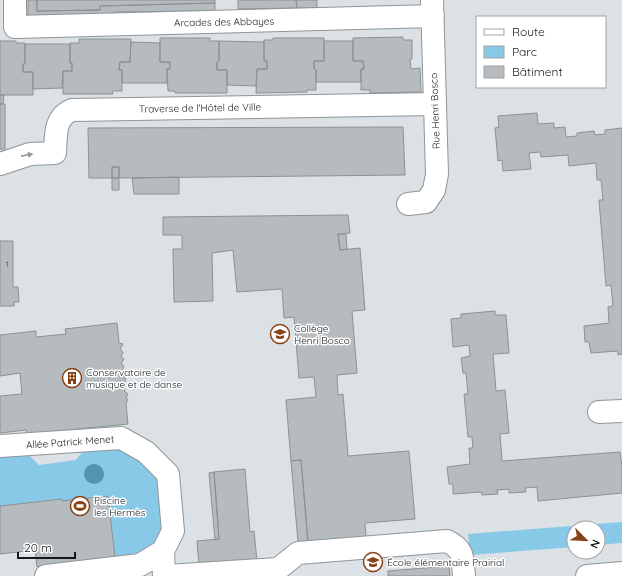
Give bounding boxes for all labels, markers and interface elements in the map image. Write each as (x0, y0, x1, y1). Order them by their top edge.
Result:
street label: Arcades des Abbayes (174, 15, 275, 29)
legend (476, 16, 606, 88)
text: Route (512, 24, 545, 39)
text: Parc (512, 44, 537, 59)
text: Bâtiment (512, 64, 562, 79)
street label: Rue Henri Bosco (427, 73, 443, 149)
street label: Traverse de l'Hôtel de Ville (139, 100, 262, 116)
one-way arrow (20, 152, 33, 158)
house number: 1 (6, 259, 9, 269)
place label: Collège Henri Bosco (294, 322, 350, 347)
school or university icon: Collège Henri Bosco (269, 323, 291, 345)
place label: Conservatoire de musique et de danse (86, 366, 183, 391)
building icon: Conservatoire de musique et de danse (61, 367, 83, 389)
street label: Allée Patrick Menet (25, 432, 115, 452)
place label: Piscine les Hermès (94, 494, 146, 519)
sports icon: Piscine les Hermès (69, 495, 91, 517)
north arrow (566, 520, 606, 560)
scale bar (18, 534, 75, 560)
text: N (587, 538, 603, 551)
text: 20 m (24, 540, 52, 555)
school or university icon: École élémentaire Prairial (362, 551, 384, 573)
place label: École élémentaire Prairial (387, 556, 504, 569)

